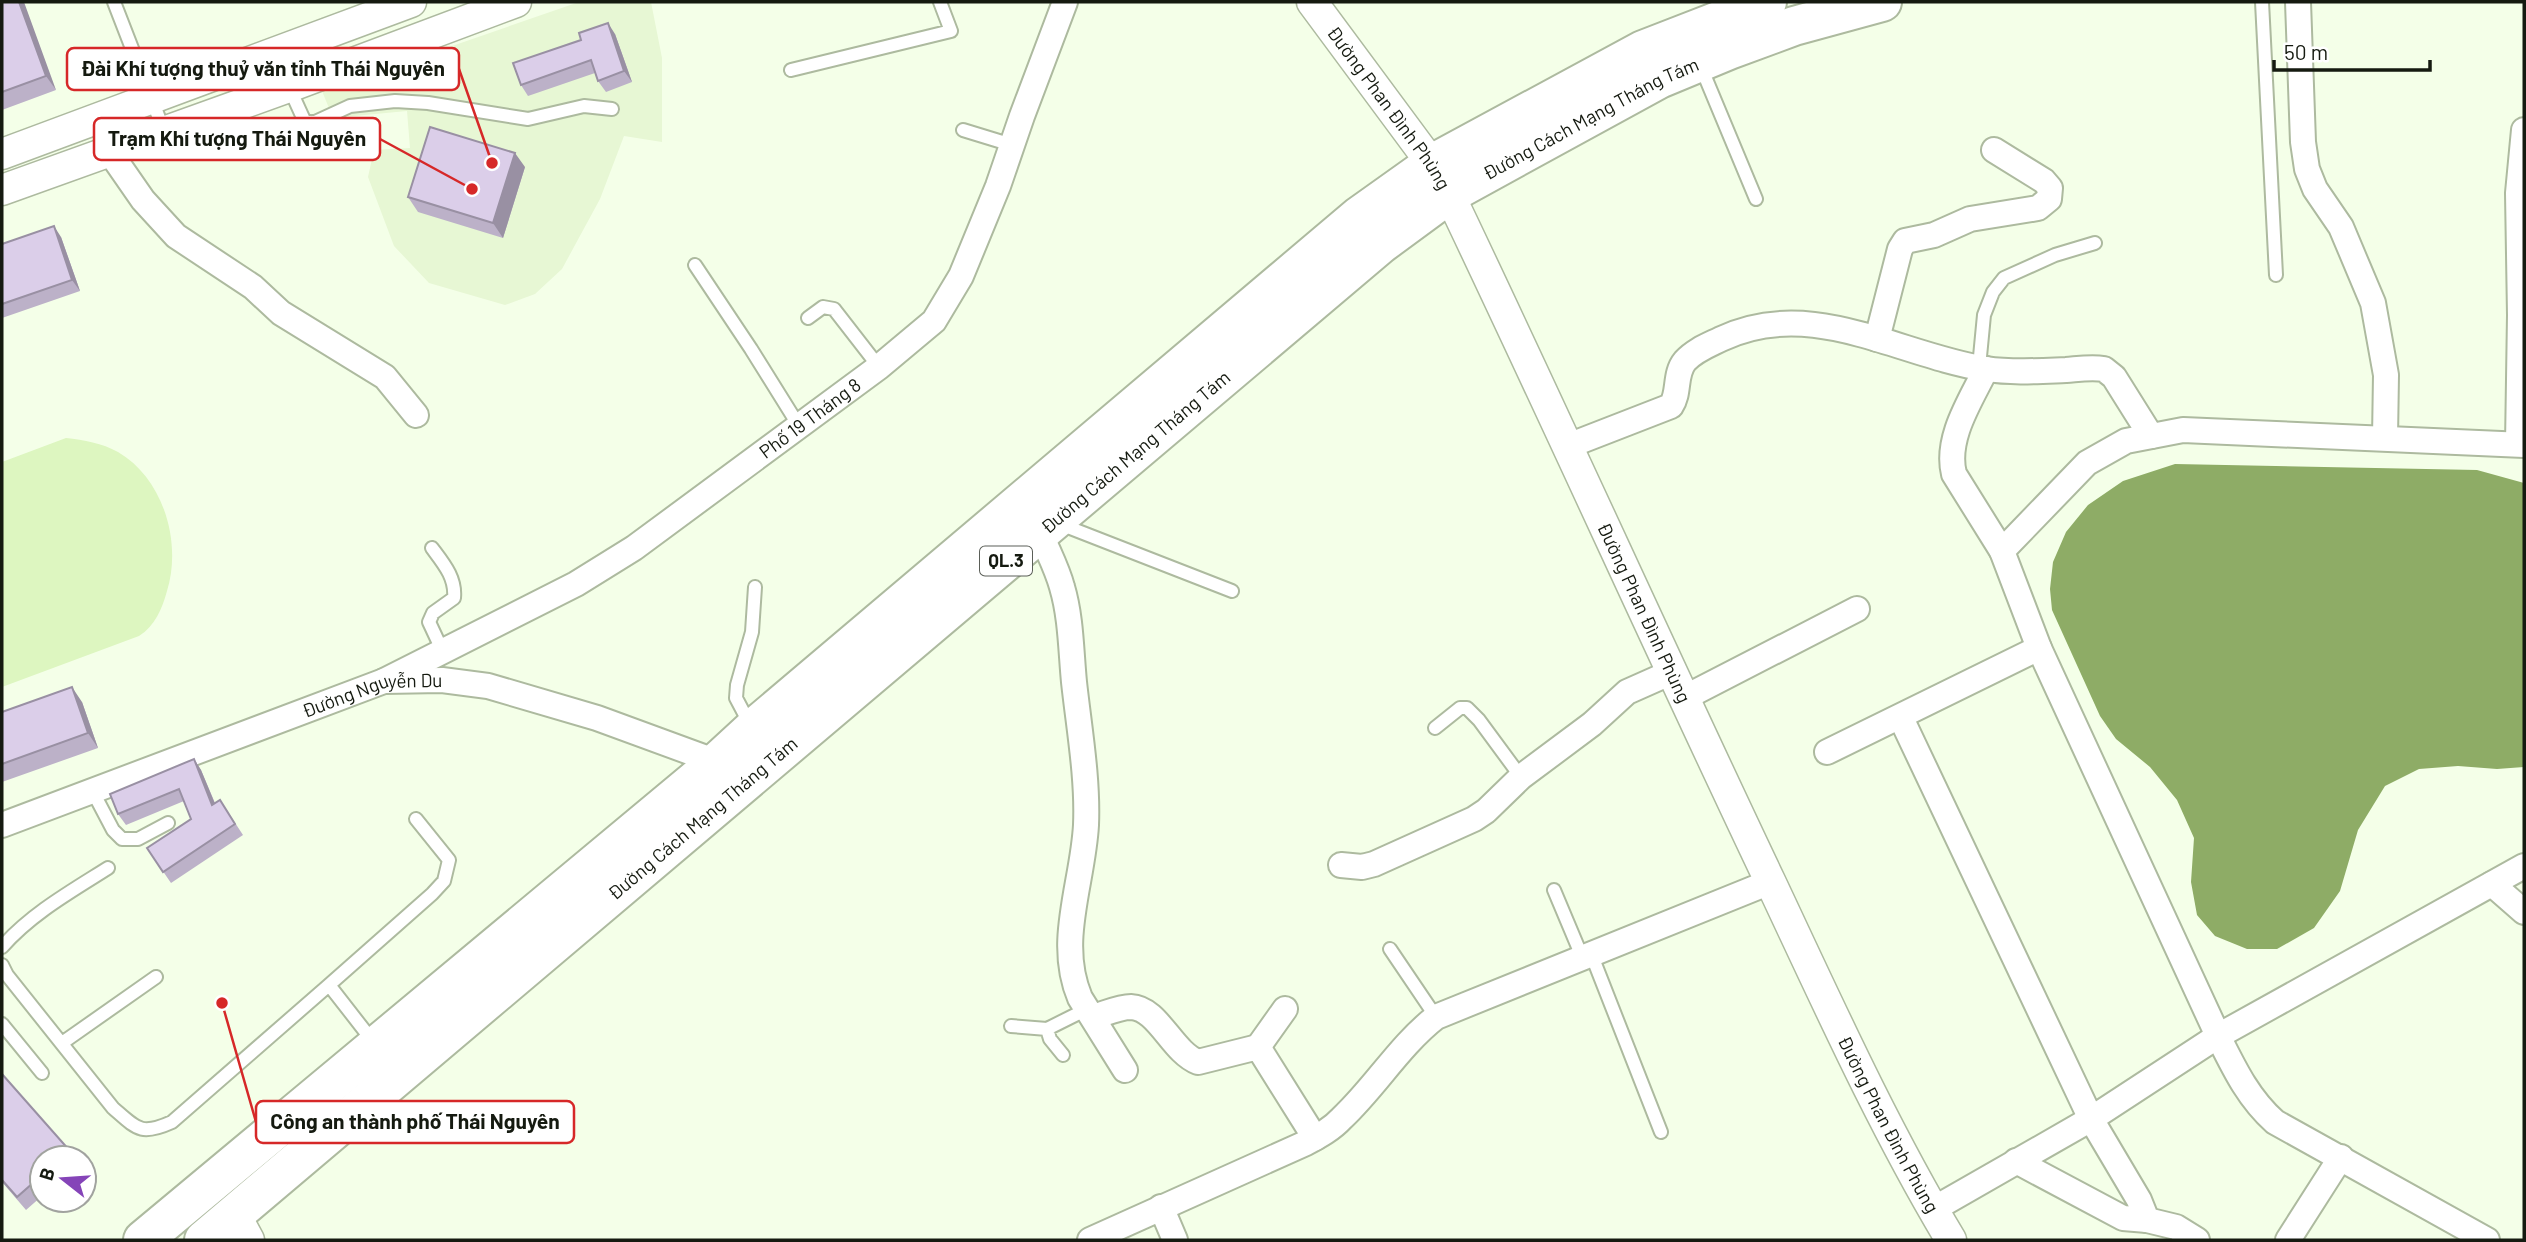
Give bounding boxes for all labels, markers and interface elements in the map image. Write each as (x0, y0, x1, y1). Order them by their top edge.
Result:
street label: Đường Phan Đình Phùng (1323, 21, 1456, 193)
scale bar (2274, 28, 2430, 72)
text: 50 m (2284, 39, 2328, 64)
callout: Đài Khí tượng thuỷ văn tỉnh Thái Nguyên (67, 48, 459, 90)
street label: Đường Cách Mạng Tháng Tám (1479, 52, 1702, 184)
text: Đài Khí tượng thuỷ văn tỉnh Thái Nguyên (81, 55, 445, 80)
callout: Trạm Khí tượng Thái Nguyên (94, 118, 380, 160)
text: Trạm Khí tượng Thái Nguyên (108, 125, 366, 150)
street label: Đường Cách Mạng Tháng Tám (1036, 365, 1234, 538)
street label: Phố 19 Tháng 8 (754, 373, 865, 463)
street label: Đường Phan Đình Phùng (1593, 518, 1697, 706)
road number: QL.3 (980, 546, 1032, 576)
street label: Đường Nguyễn Du (299, 668, 442, 722)
street label: Đường Cách Mạng Tháng Tám (603, 731, 801, 904)
street label: Đường Phan Đình Phùng (1834, 1032, 1944, 1217)
callout: Công an thành phố Thái Nguyên (256, 1101, 574, 1143)
text: Công an thành phố Thái Nguyên (270, 1108, 560, 1133)
north arrow (28, 1144, 98, 1214)
text: B (34, 1165, 59, 1183)

